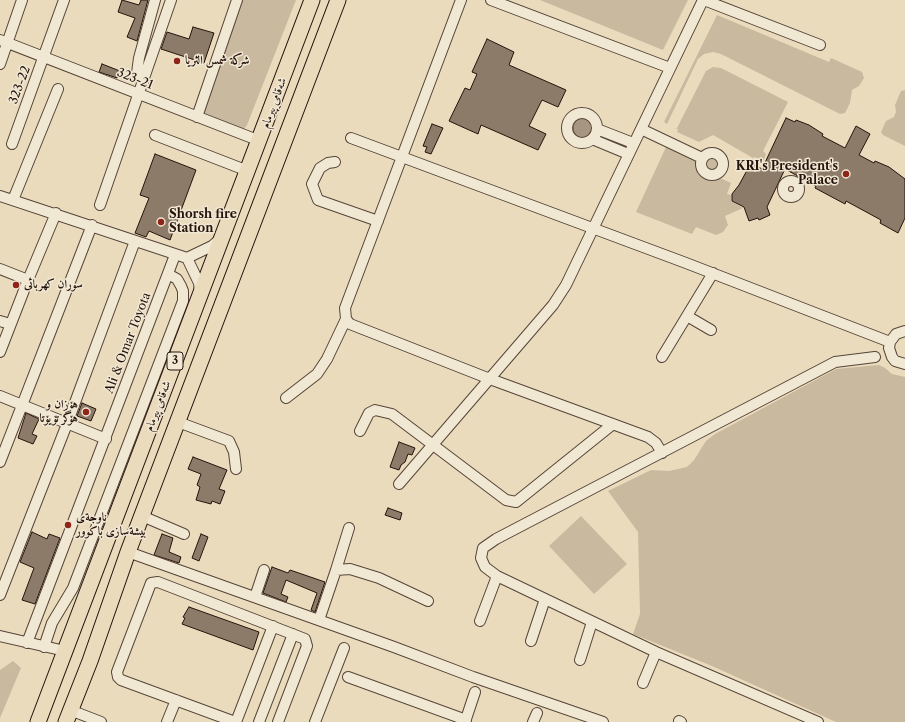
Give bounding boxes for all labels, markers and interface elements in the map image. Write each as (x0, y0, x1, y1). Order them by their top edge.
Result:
place label: شركة شمس الثريا (185, 54, 249, 68)
marker: شركة شمس الثريا (172, 56, 182, 66)
street label: 323-22 (6, 64, 34, 106)
street label: 323-21 (115, 65, 155, 93)
street label: شەقامی پیرمام (258, 76, 290, 130)
place label: KRI's President's Palace (736, 160, 838, 188)
marker: KRI's President's Palace (841, 169, 851, 179)
place label: Shorsh fire Station (169, 208, 237, 236)
marker: Shorsh fire Station (156, 217, 166, 227)
place label: سوران کهربائی (24, 278, 83, 292)
marker: سوران کهربائی (11, 280, 21, 290)
street label: Ali & Omar Toyota (102, 290, 154, 396)
road number: 3 (167, 352, 183, 370)
street label: شەقامی پیرمام (142, 379, 174, 433)
place label: هۆزان و هۆگر تۆیۆتا (39, 398, 78, 426)
marker: هۆزان و هۆگر تۆیۆتا (81, 407, 91, 417)
place label: ناوجةى بيشةسازى باكوور (76, 511, 146, 539)
marker: ناوجةى بيشةسازى باكوور (63, 520, 73, 530)

